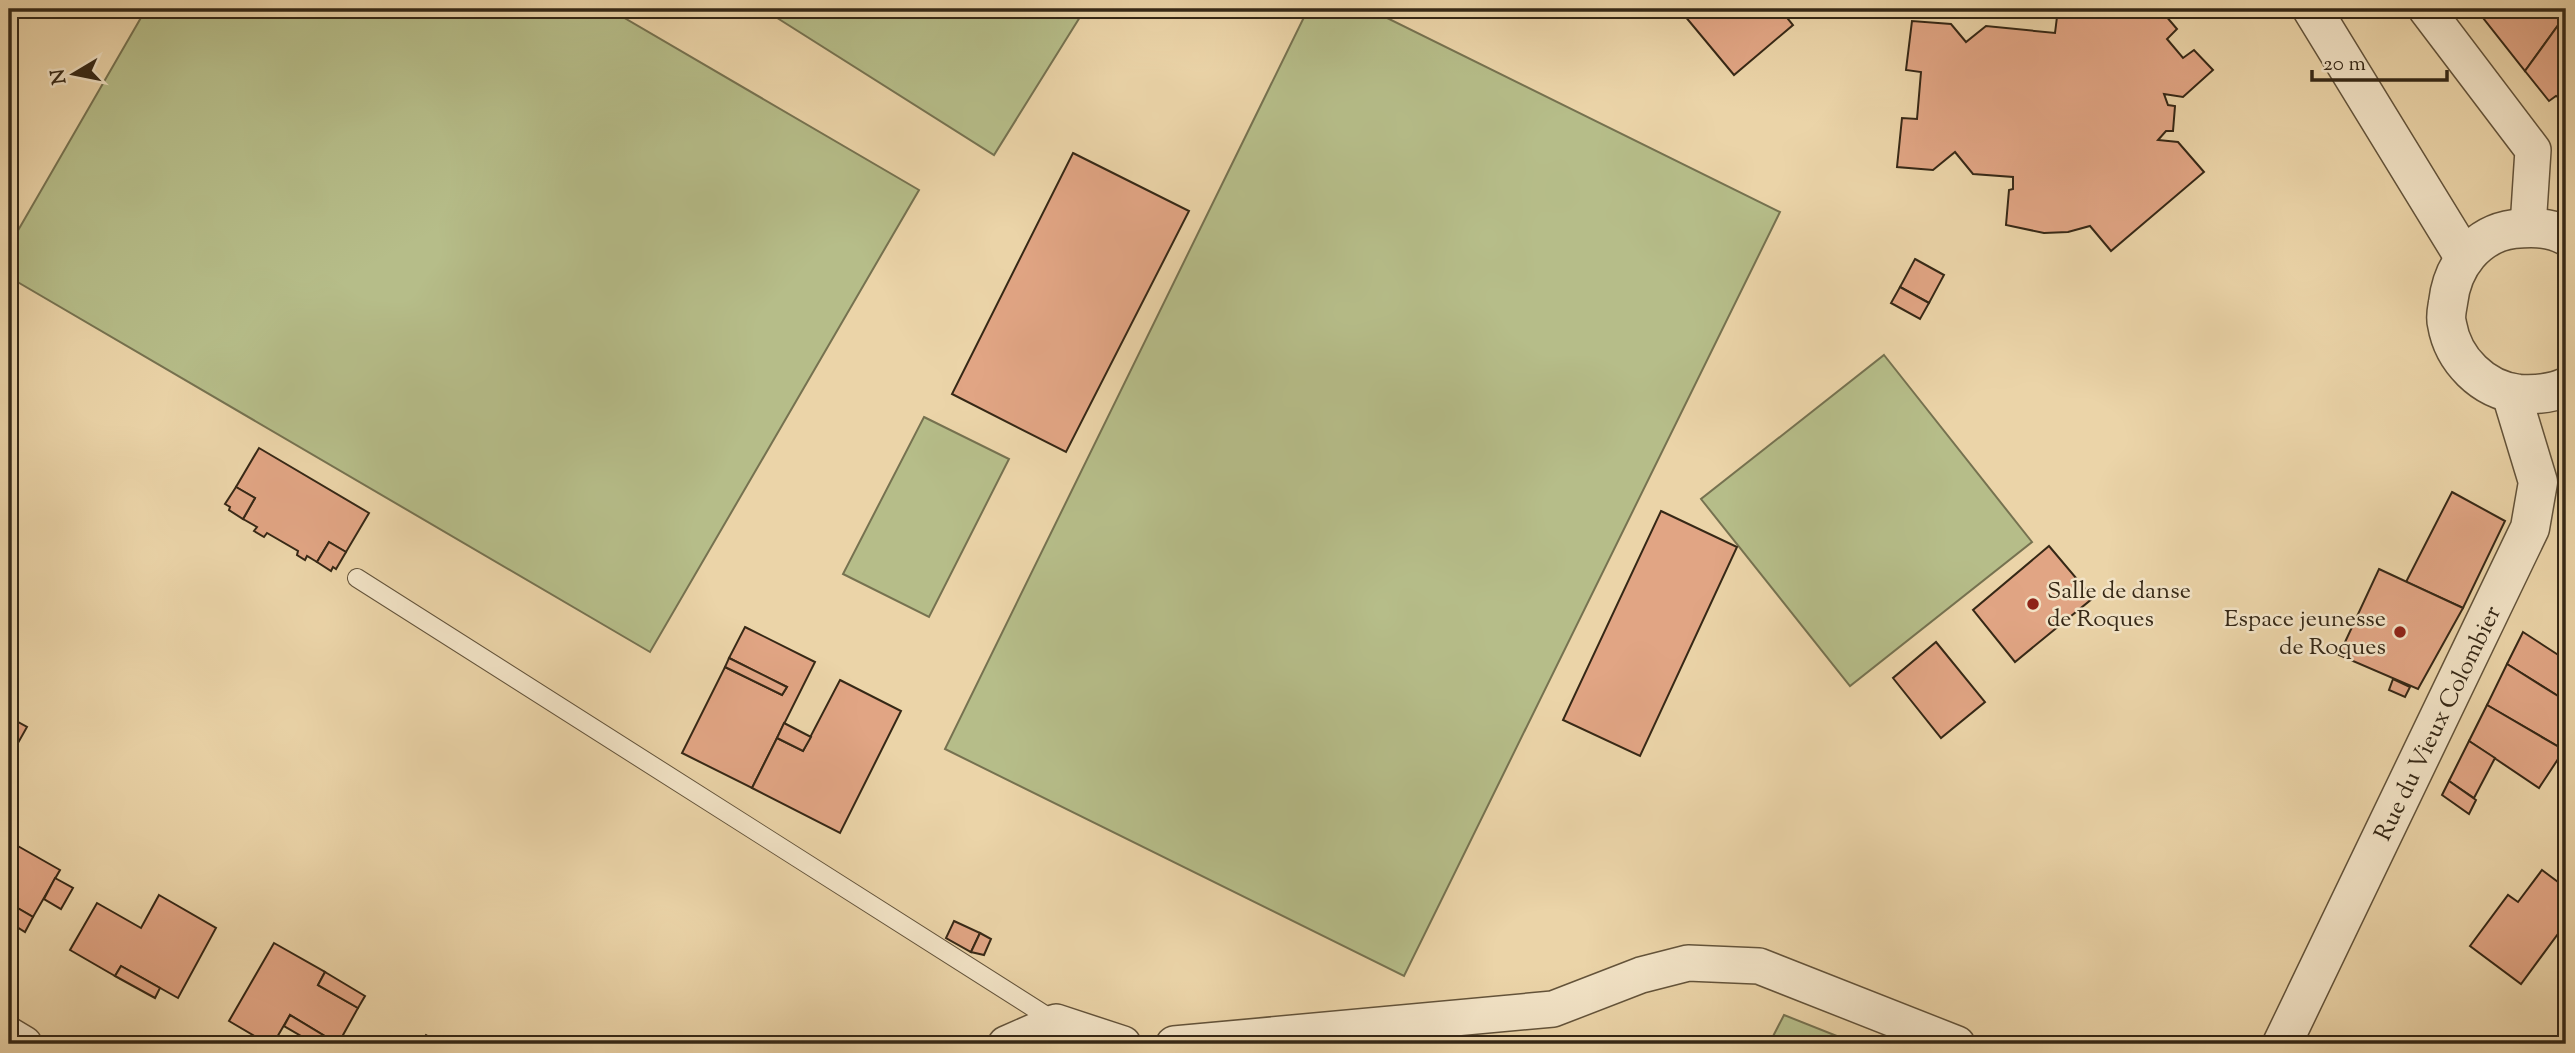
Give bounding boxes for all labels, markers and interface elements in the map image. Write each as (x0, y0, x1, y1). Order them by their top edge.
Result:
north arrow (38, 38, 108, 108)
scale bar (2312, 38, 2447, 82)
text: 20 m (2323, 50, 2366, 80)
text: N (45, 67, 74, 86)
place label: Salle de danse de Roques (2047, 575, 2191, 637)
marker: Salle de danse de Roques (2025, 596, 2041, 612)
street label: Rue du Vieux Colombier (2367, 601, 2511, 847)
place label: Espace jeunesse de Roques (2224, 603, 2386, 665)
marker: Espace jeunesse de Roques (2392, 624, 2408, 640)

